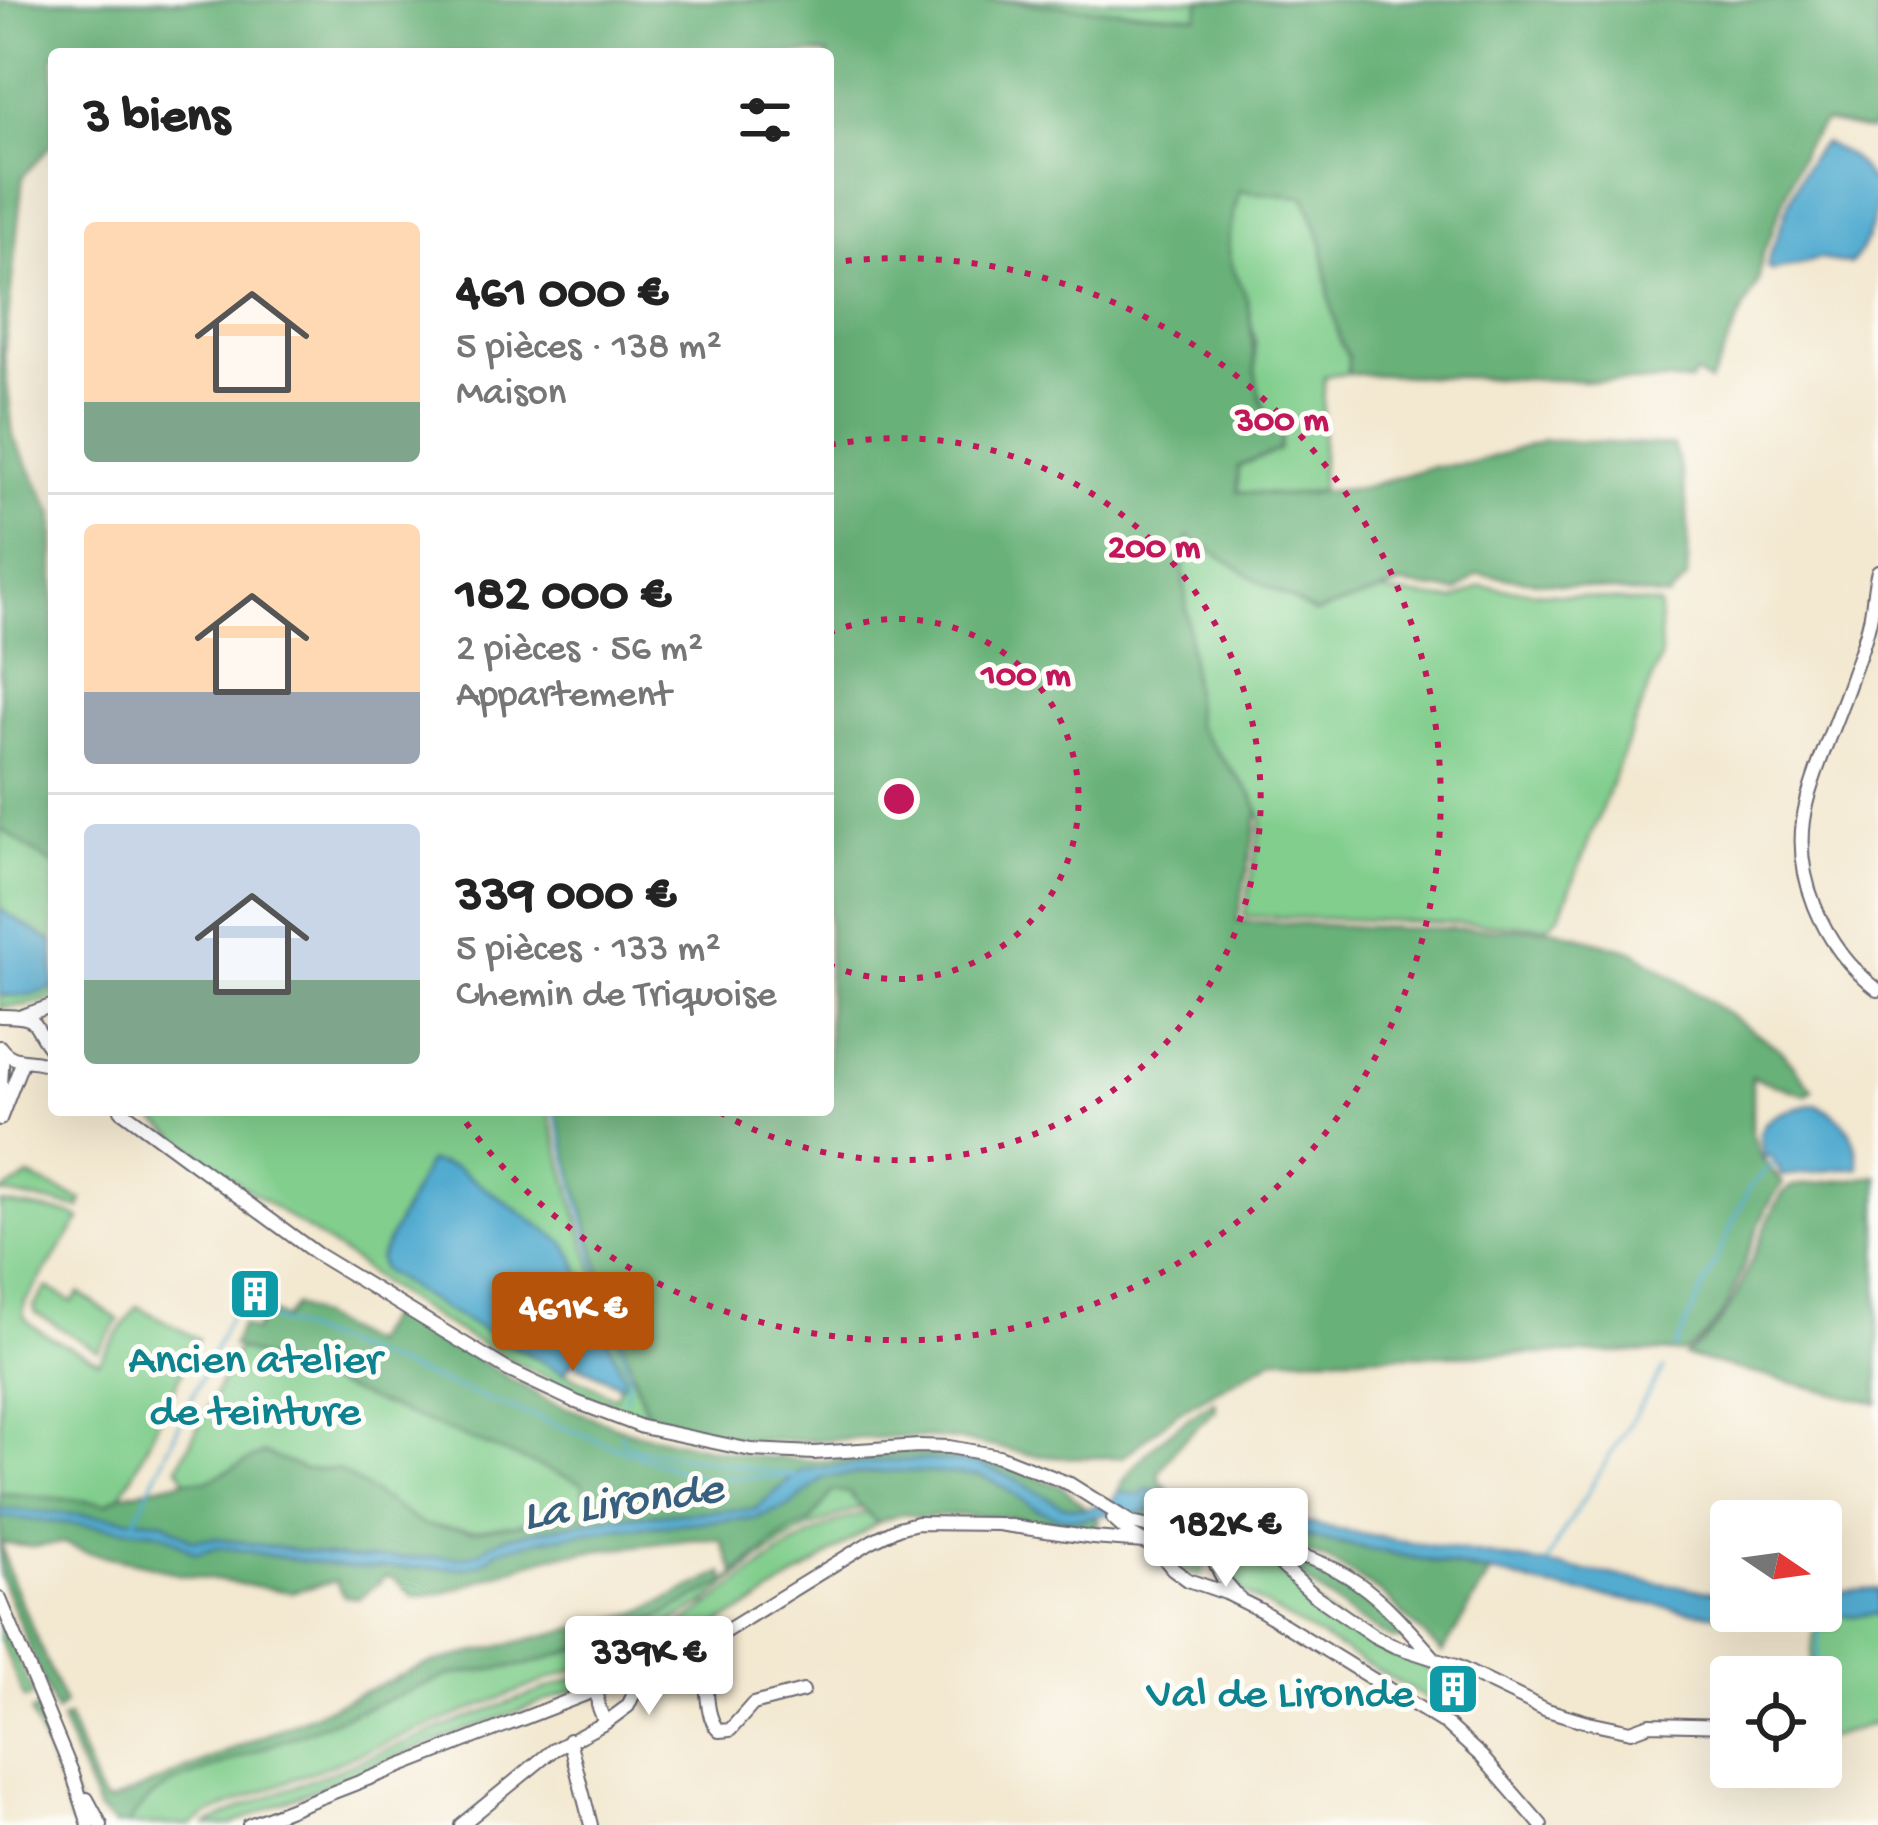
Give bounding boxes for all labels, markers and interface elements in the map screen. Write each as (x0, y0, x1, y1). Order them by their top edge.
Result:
icon: filters (732, 87, 798, 153)
text: 3 biens (84, 90, 230, 150)
text: 461 000 € (456, 266, 668, 326)
icon: home (180, 270, 324, 414)
text: 5 pièces · 138 m² (456, 326, 722, 372)
text: Maison (456, 372, 566, 418)
text: 300 m (1234, 401, 1329, 444)
text: 200 m (1108, 528, 1201, 571)
text: 182 000 € (456, 568, 671, 628)
icon: home (180, 572, 324, 716)
text: 2 pièces · 56 m² (456, 628, 703, 674)
text: 100 m (979, 656, 1071, 699)
text: Appartement (456, 674, 671, 720)
centre of rings (878, 778, 920, 820)
text: 339 000 € (456, 868, 676, 928)
icon: home (180, 872, 324, 1016)
text: 5 pièces · 133 m² (456, 928, 721, 974)
text: Chemin de Triquoise (456, 974, 776, 1020)
building icon: Ancien atelier de teinture (227, 1266, 283, 1322)
pin: 461K € (475, 1272, 671, 1374)
text: 461K € (519, 1288, 627, 1334)
place label: Ancien atelier de teinture (128, 1336, 386, 1441)
water label: La Lironde (520, 1463, 729, 1548)
pin: 182K € (1128, 1488, 1324, 1590)
north arrow (1710, 1500, 1842, 1632)
map controls (1710, 1500, 1842, 1788)
text: 182K € (1171, 1504, 1281, 1550)
pin: 339K € (551, 1616, 747, 1718)
text: 339K € (592, 1632, 706, 1678)
button: locate (1710, 1656, 1842, 1788)
building icon: Val de Lironde (1425, 1661, 1481, 1717)
place label: Val de Lironde (1146, 1670, 1415, 1723)

